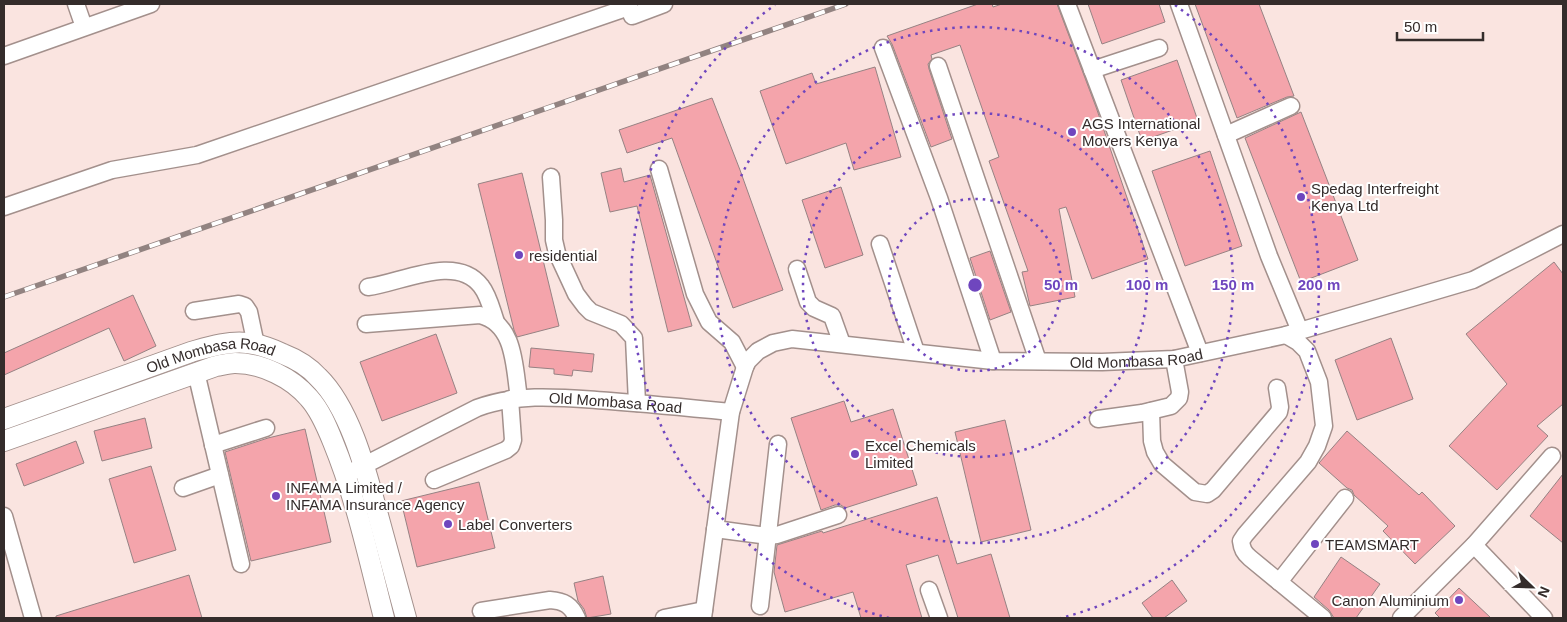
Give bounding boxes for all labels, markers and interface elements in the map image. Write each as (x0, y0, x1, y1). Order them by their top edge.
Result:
scale bar (1397, 10, 1483, 42)
text: 50 m (1404, 18, 1437, 35)
place label: AGS International Movers Kenya (1082, 115, 1200, 149)
marker: AGS International Movers Kenya (1066, 126, 1078, 138)
place label: Spedag Interfreight Kenya Ltd (1311, 180, 1439, 214)
marker: Spedag Interfreight Kenya Ltd (1295, 191, 1307, 203)
place label: residential (529, 247, 597, 264)
marker: residential (513, 249, 525, 261)
centre of rings (966, 276, 984, 294)
text: 50 m (1044, 276, 1078, 293)
text: 100 m (1126, 276, 1168, 293)
text: 150 m (1212, 276, 1254, 293)
text: 200 m (1298, 276, 1340, 293)
street label: Old Mombasa Road (144, 334, 278, 376)
street label: Old Mombasa Road (1070, 345, 1204, 371)
street label: Old Mombasa Road (549, 389, 683, 416)
place label: Excel Chemicals Limited (865, 437, 976, 471)
marker: Excel Chemicals Limited (849, 448, 861, 460)
place label: INFAMA Limited / INFAMA Insurance Agency (286, 479, 465, 513)
marker: INFAMA Limited / INFAMA Insurance Agency (270, 490, 282, 502)
place label: Label Converters (458, 516, 572, 533)
marker: Label Converters (442, 518, 454, 530)
place label: TEAMSMART (1325, 536, 1419, 553)
marker: TEAMSMART (1309, 538, 1321, 550)
north arrow (1507, 562, 1557, 612)
text: N (1535, 584, 1553, 600)
place label: Canon Aluminium (1331, 592, 1449, 609)
marker: Canon Aluminium (1453, 594, 1465, 606)

